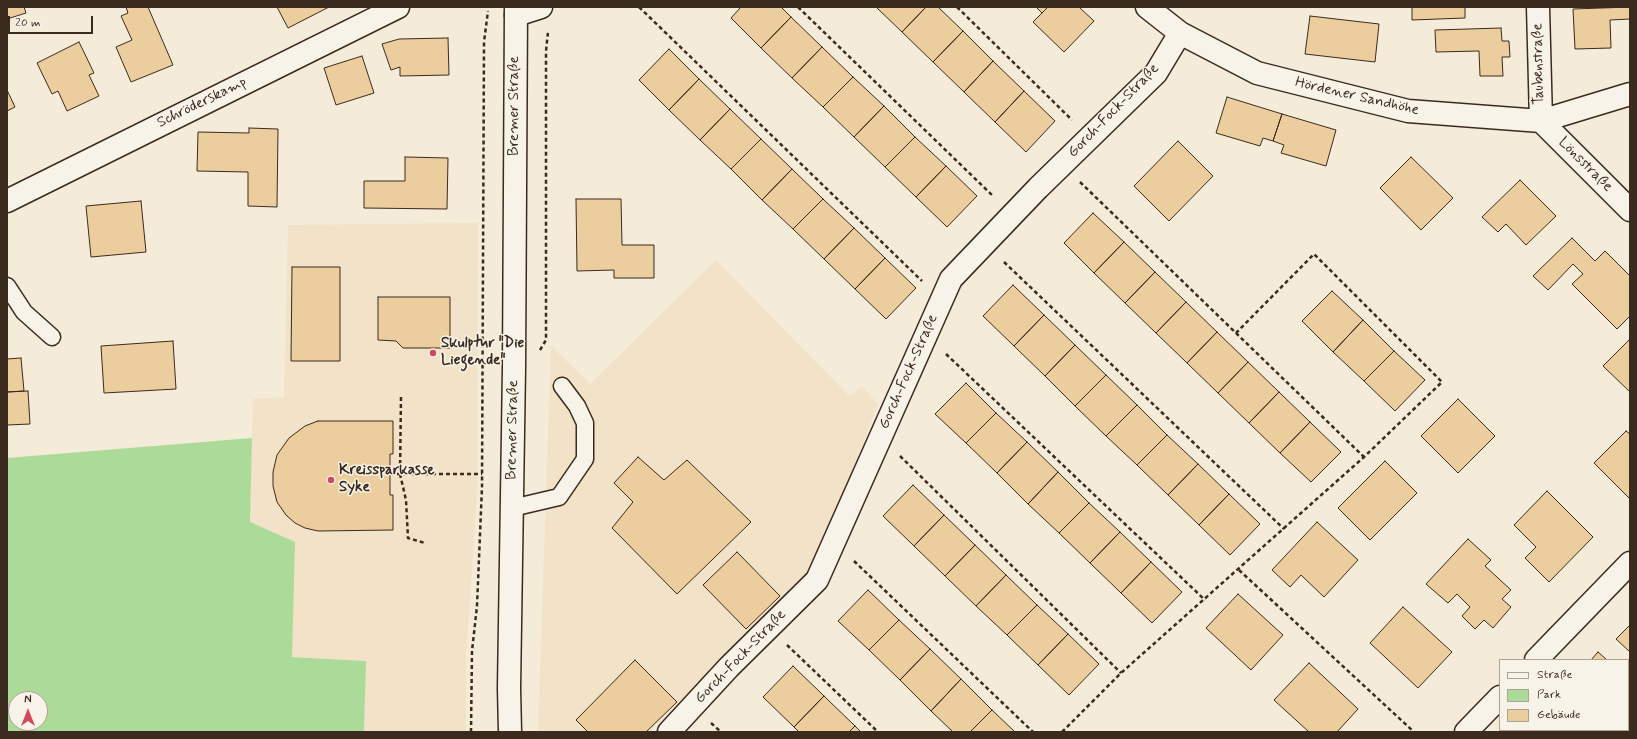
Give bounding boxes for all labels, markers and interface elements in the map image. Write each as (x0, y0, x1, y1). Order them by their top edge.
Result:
scale bar (10, 8, 95, 34)
text: 20 m (15, 15, 41, 31)
street label: Taubenstraße (1529, 23, 1549, 105)
street label: Bremer Straße (506, 56, 524, 156)
street label: Gorch-Fock-Straße (1065, 60, 1163, 162)
street label: Schröderskamp (154, 74, 250, 132)
street label: Hördener Sandhöhe (1293, 74, 1421, 120)
street label: Lönsstraße (1554, 134, 1616, 196)
street label: Gorch-Fock-Straße (876, 312, 942, 432)
place label: Skulptur "Die Liegende" (441, 335, 524, 370)
marker: Skulptur "Die Liegende" (428, 348, 438, 358)
street label: Bremer Straße (503, 380, 523, 480)
place label: Kreissparkasse Syke (339, 462, 435, 497)
marker: Kreissparkasse Syke (326, 475, 336, 485)
street label: Gorch-Fock-Straße (692, 606, 790, 708)
legend (1499, 659, 1629, 731)
text: Straße (1537, 667, 1572, 683)
text: Park (1537, 687, 1561, 703)
north arrow (8, 691, 48, 731)
text: N (24, 693, 32, 707)
text: Gebäude (1537, 707, 1580, 723)

